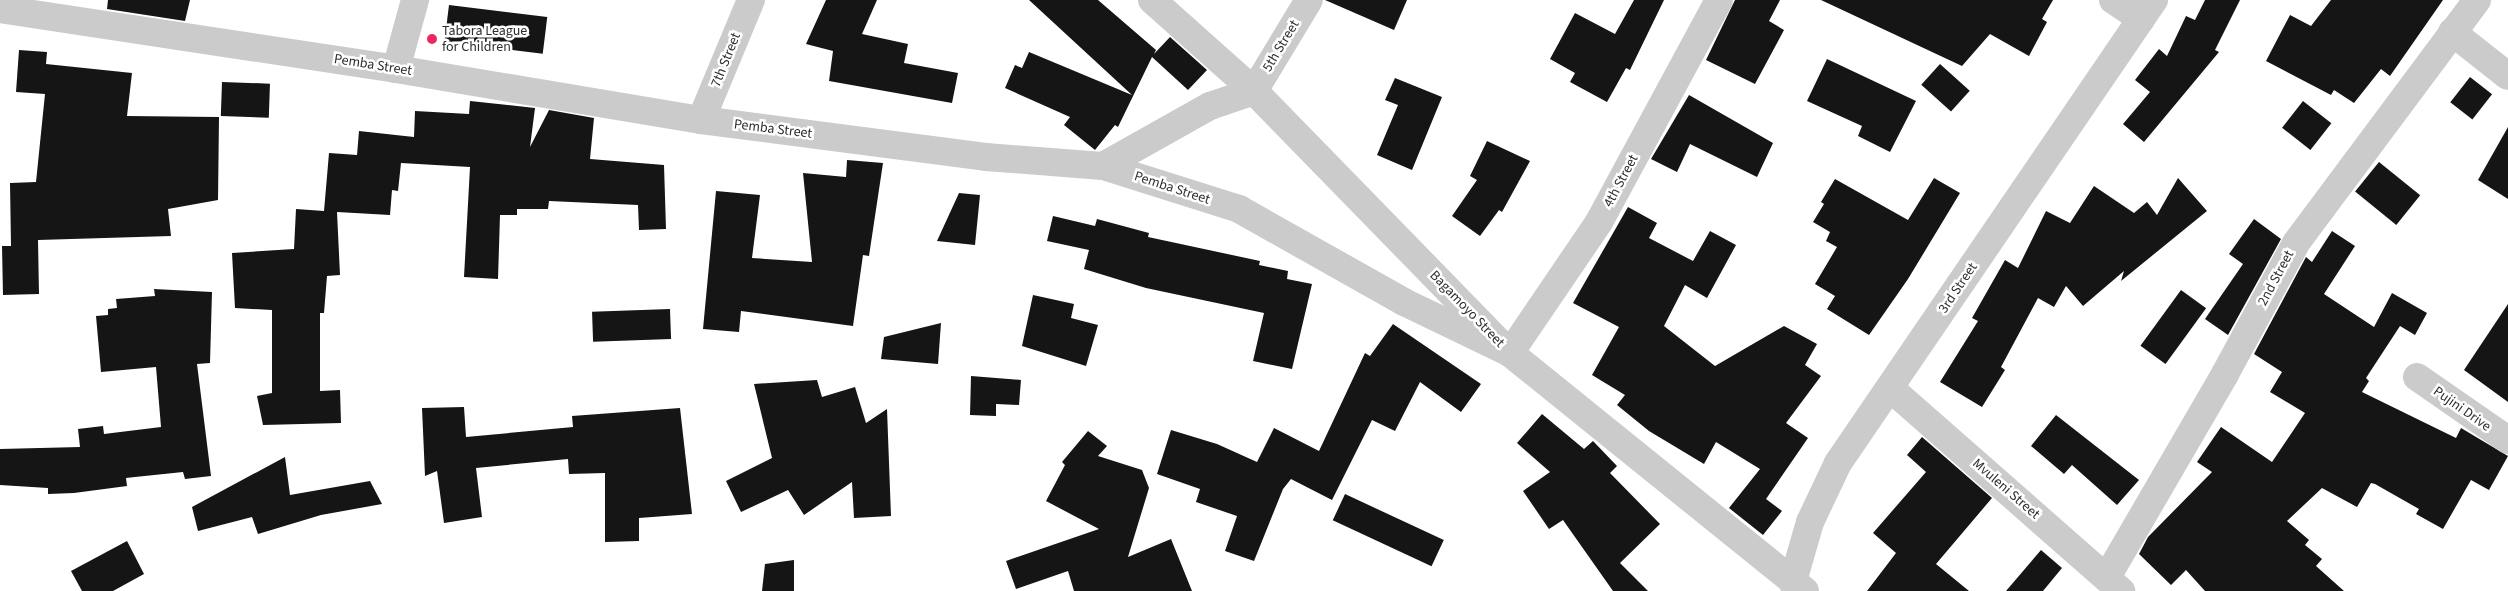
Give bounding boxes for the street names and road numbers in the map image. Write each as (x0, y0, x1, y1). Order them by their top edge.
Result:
street label: 5th Street (1259, 17, 1303, 75)
street label: 7th Street (708, 30, 744, 90)
street label: Pemba Street (333, 51, 413, 79)
street label: Pemba Street (733, 116, 813, 142)
street label: 4th Street (1600, 152, 1642, 210)
street label: Pemba Street (1132, 168, 1212, 208)
street label: 2nd Street (2254, 247, 2298, 309)
street label: 3rd Street (1935, 260, 1981, 316)
street label: Bagamoyo Street (1426, 267, 1508, 351)
street label: Pujini Drive (2430, 383, 2494, 435)
street label: Mvuleni Street (1969, 455, 2043, 523)

